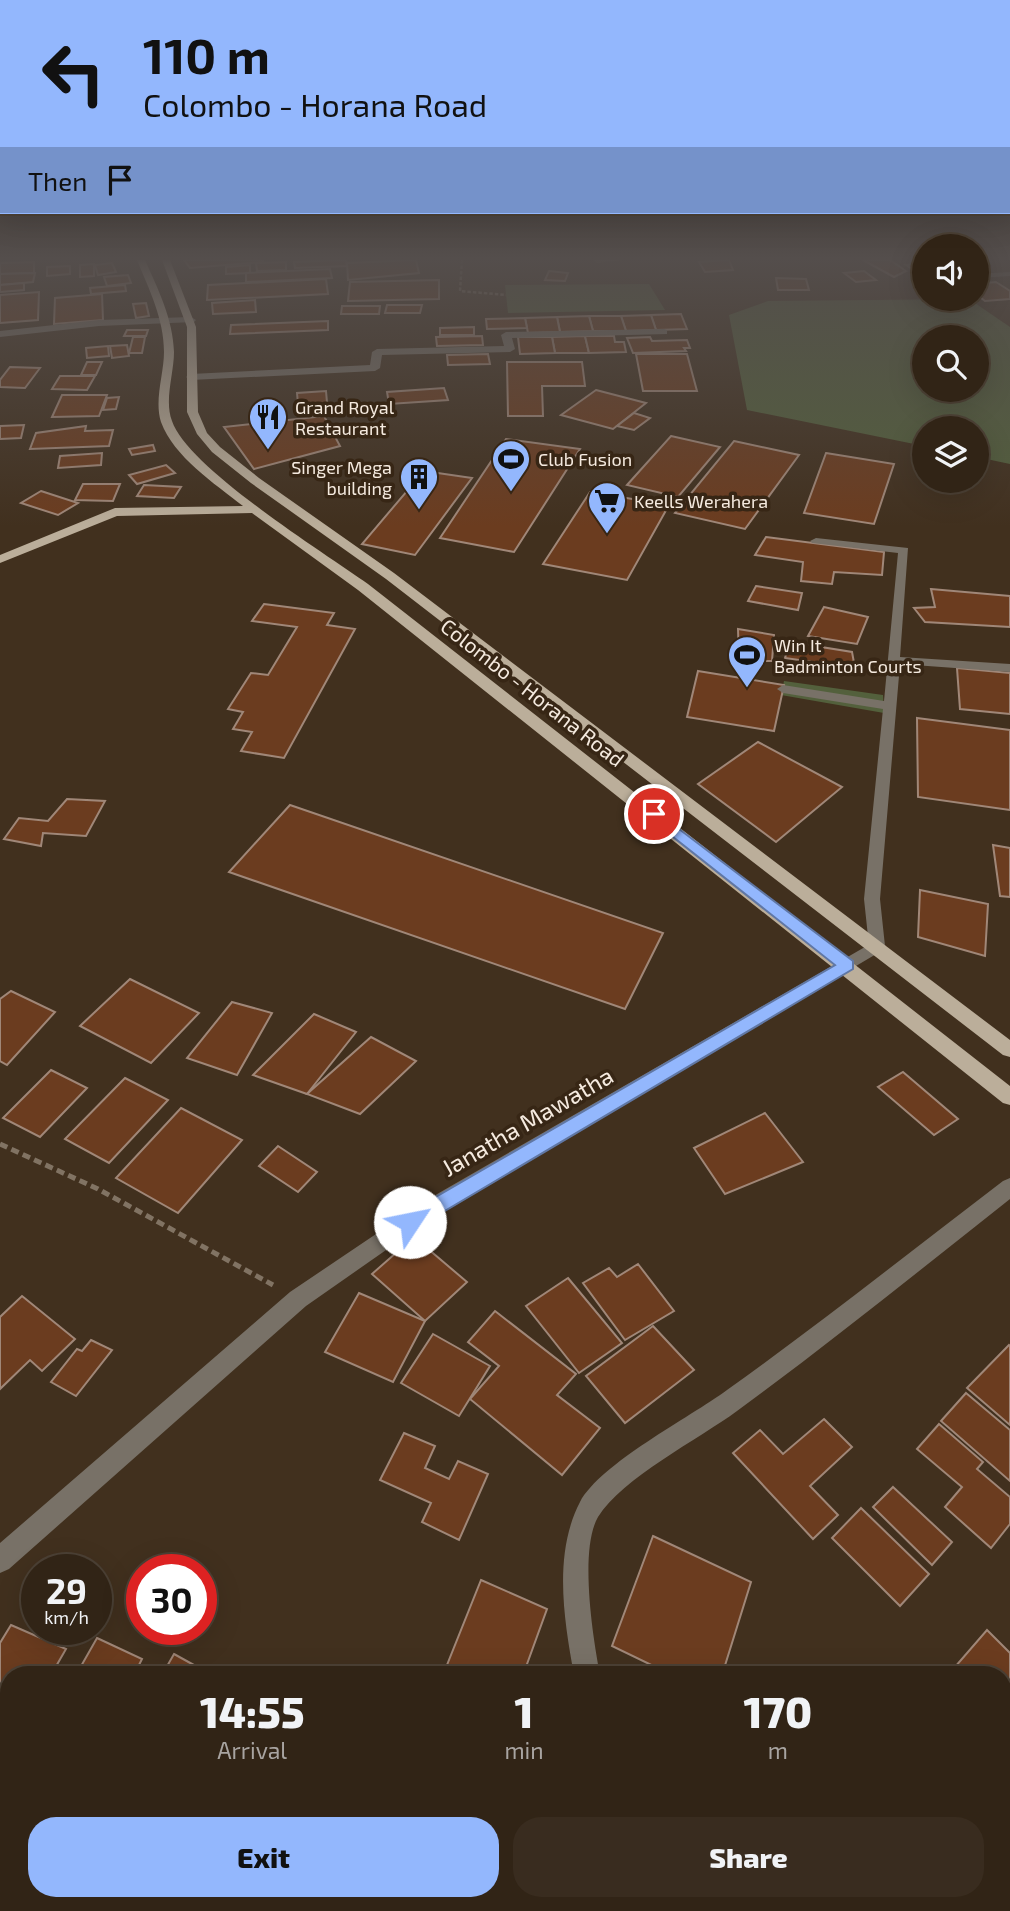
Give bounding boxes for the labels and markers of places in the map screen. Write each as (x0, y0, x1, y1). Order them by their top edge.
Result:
restaurant icon: Grand Royal Restaurant (247, 396, 289, 451)
place label: Grand Royal Restaurant (295, 396, 395, 439)
sports icon: Club Fusion (490, 438, 532, 493)
place label: Club Fusion (538, 448, 632, 470)
place label: Singer Mega building (291, 456, 392, 499)
building icon: Singer Mega building (398, 456, 440, 511)
supermarket icon: Keells Werahera (586, 480, 628, 535)
place label: Keells Werahera (634, 490, 768, 512)
sports icon: Win It Badminton Courts (726, 634, 768, 689)
place label: Win It Badminton Courts (774, 634, 922, 677)
pin (624, 784, 684, 844)

